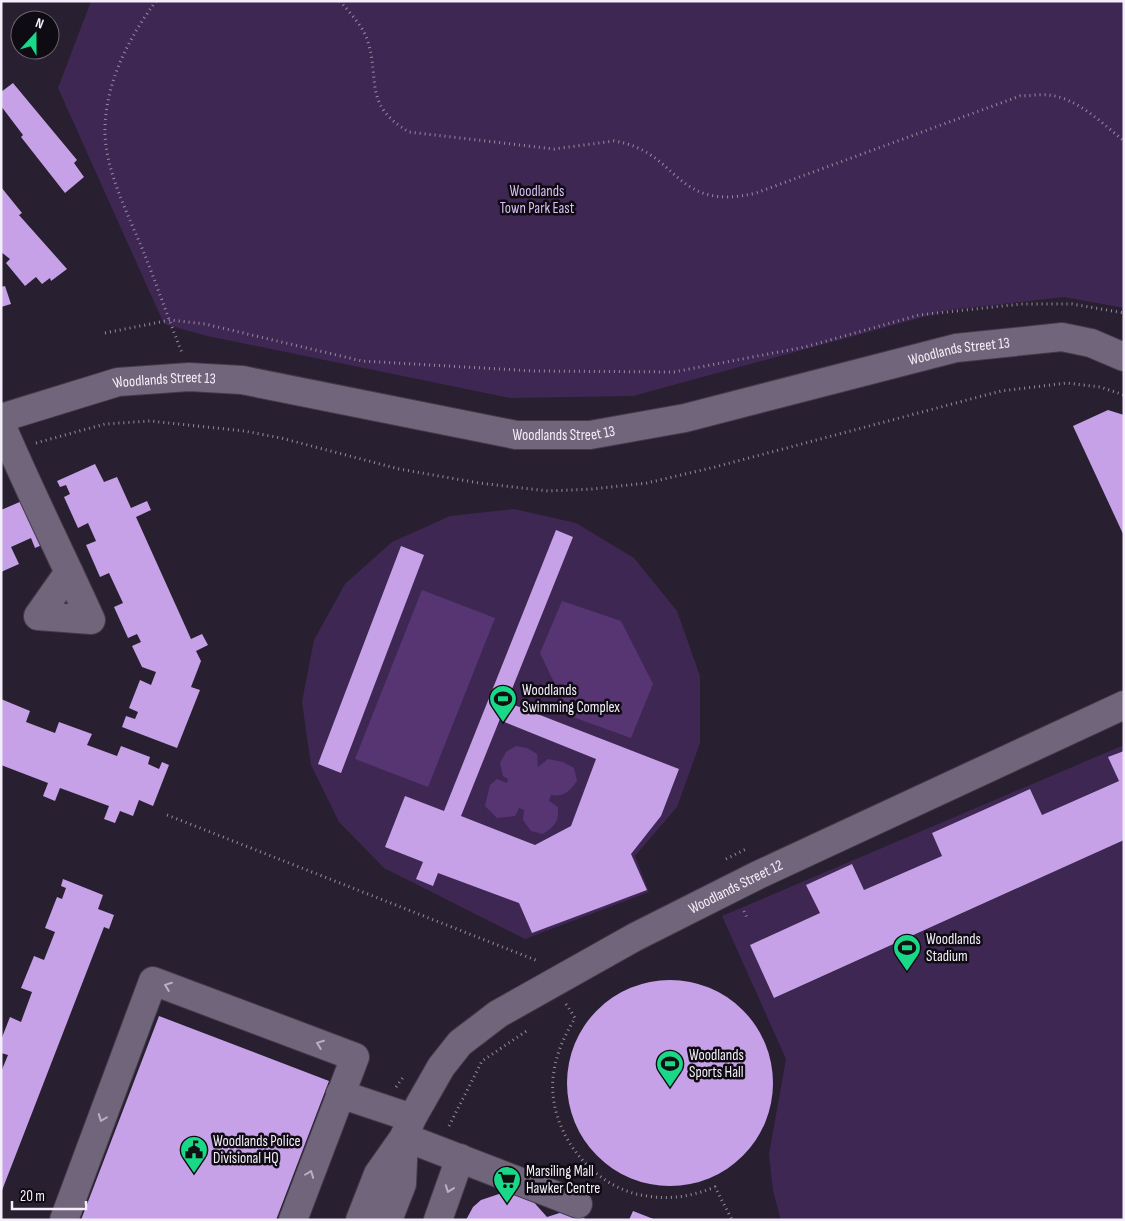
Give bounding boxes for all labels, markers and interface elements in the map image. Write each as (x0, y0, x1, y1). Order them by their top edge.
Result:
north arrow (10, 10, 60, 60)
text: N (33, 14, 46, 33)
park label: Woodlands Town Park East (500, 182, 575, 218)
street label: Woodlands Street 13 (906, 333, 1011, 369)
street label: Woodlands Street 13 (111, 367, 216, 393)
street label: Woodlands Street 13 (512, 421, 617, 445)
place label: Woodlands Swimming Complex (522, 681, 620, 717)
sports icon: Woodlands Swimming Complex (488, 684, 518, 723)
street label: Woodlands Street 12 (685, 855, 786, 918)
place label: Woodlands Stadium (926, 930, 981, 966)
sports icon: Woodlands Stadium (892, 933, 922, 972)
one-way arrow (164, 982, 173, 993)
one-way arrow (316, 1040, 325, 1050)
place label: Woodlands Sports Hall (689, 1046, 744, 1082)
sports icon: Woodlands Sports Hall (655, 1049, 685, 1088)
one-way arrow (98, 1113, 108, 1122)
place label: Woodlands Police Divisional HQ (213, 1132, 301, 1168)
public building icon: Woodlands Police Divisional HQ (179, 1135, 209, 1174)
place label: Marsiling Mall Hawker Centre (526, 1162, 600, 1198)
supermarket icon: Marsiling Mall Hawker Centre (492, 1165, 522, 1204)
one-way arrow (304, 1170, 314, 1179)
scale bar (12, 1178, 86, 1210)
one-way arrow (445, 1184, 455, 1193)
text: 20 m (20, 1187, 45, 1206)

